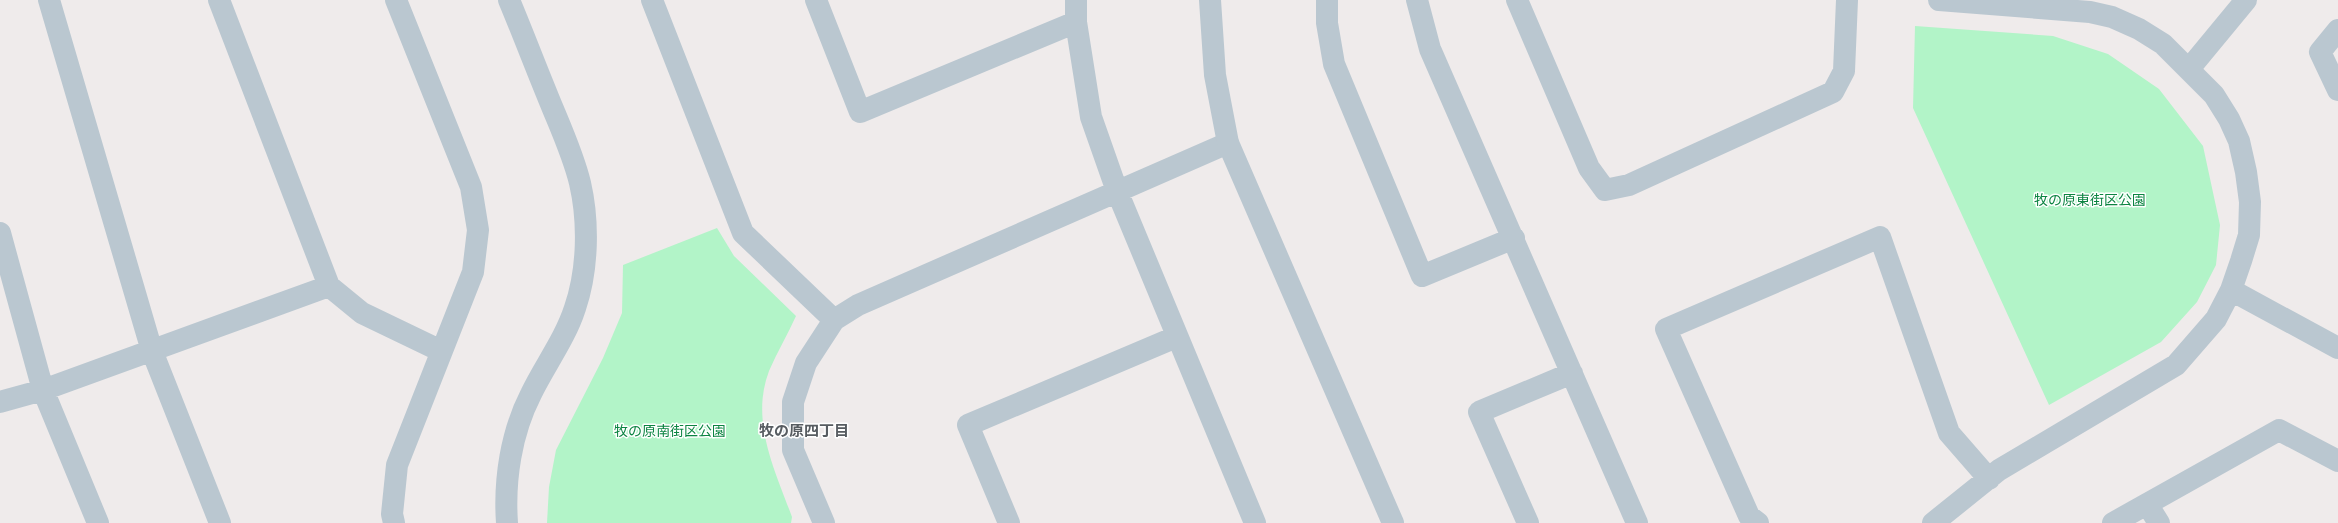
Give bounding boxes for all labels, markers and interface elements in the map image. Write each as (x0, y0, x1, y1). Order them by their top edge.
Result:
park label: 牧の原東街区公園 (2034, 191, 2146, 209)
district label: 牧の原四丁目 (759, 421, 849, 440)
park label: 牧の原南街区公園 (614, 422, 726, 440)

